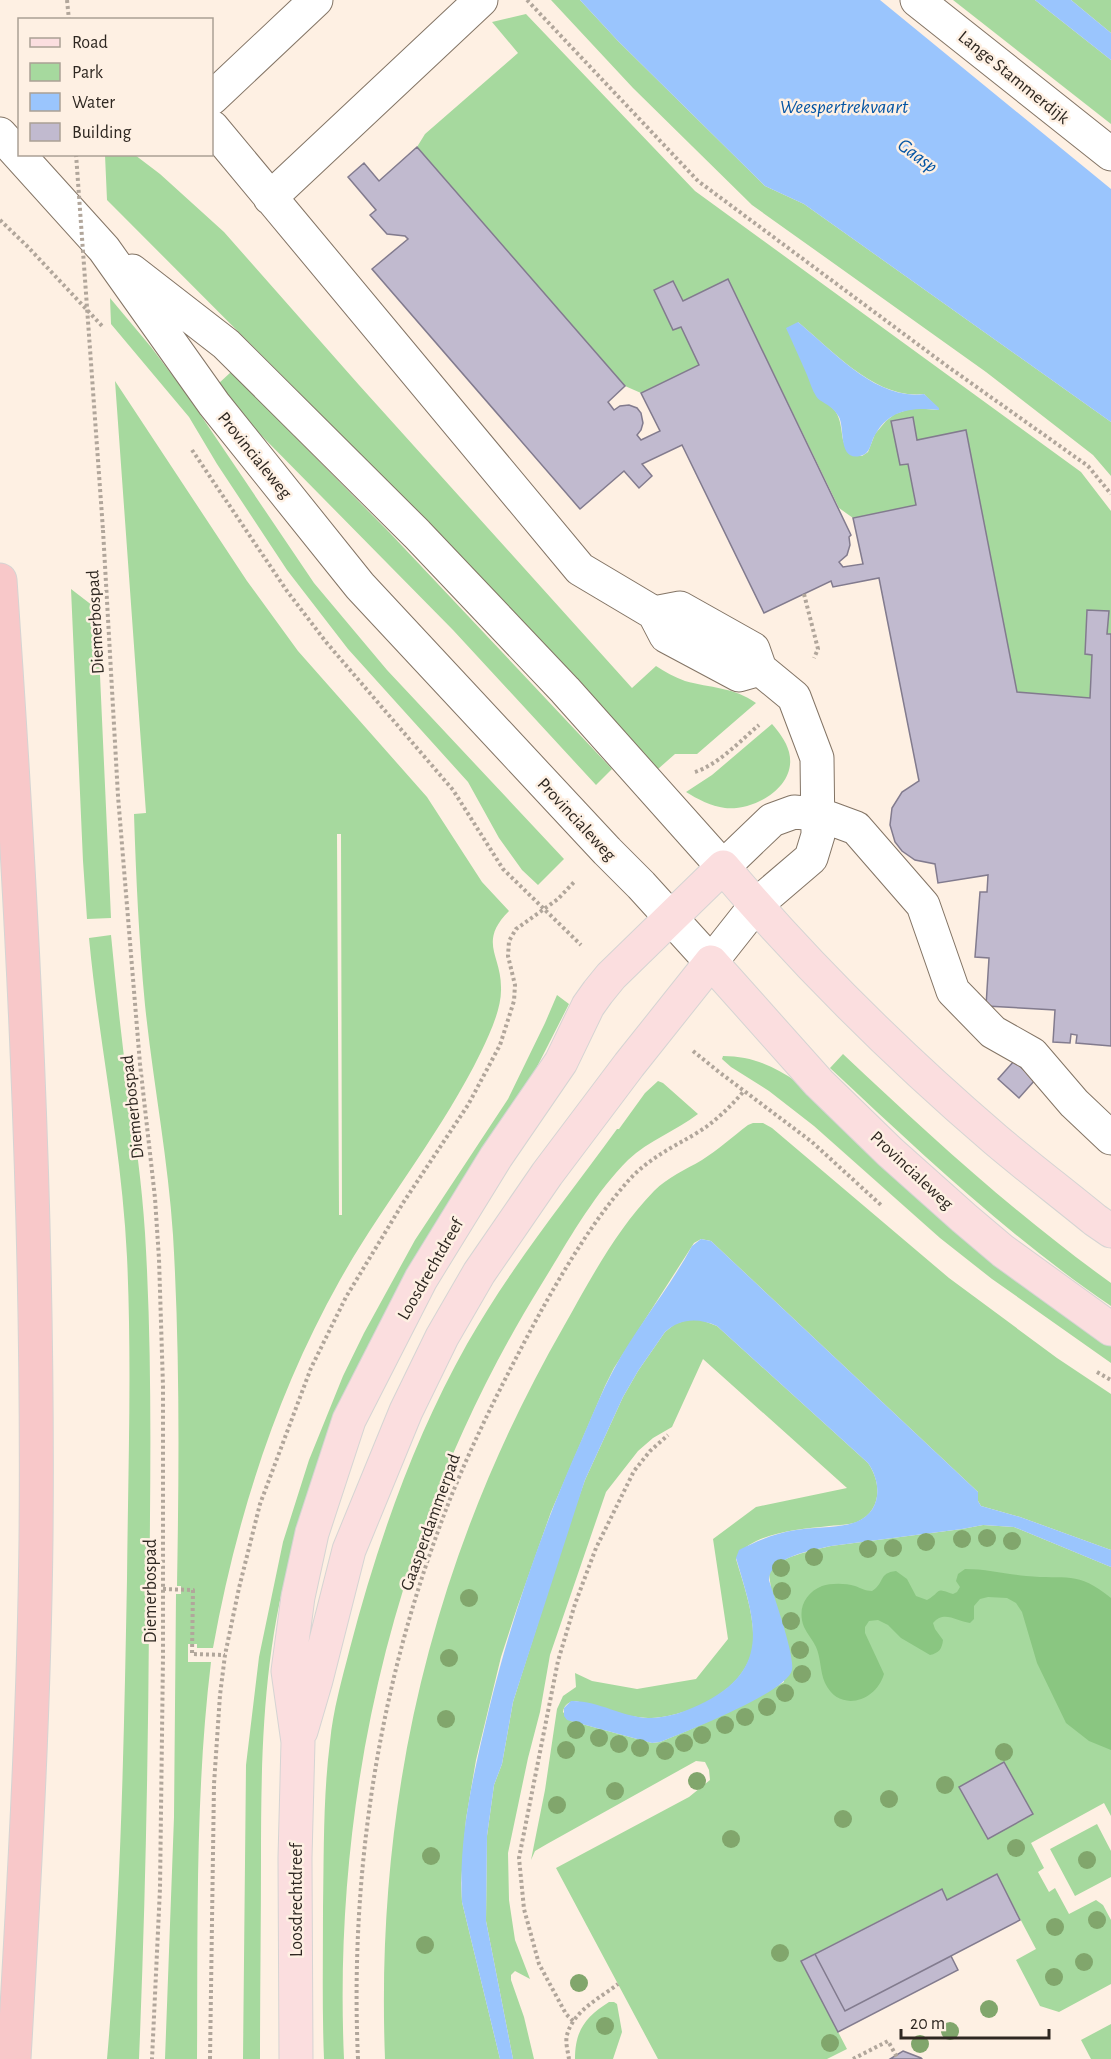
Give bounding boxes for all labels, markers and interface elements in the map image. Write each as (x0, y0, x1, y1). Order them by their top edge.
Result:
legend (18, 18, 213, 156)
street label: Lange Stammerdijk (955, 28, 1073, 128)
text: Road (72, 34, 108, 52)
text: Park (72, 64, 104, 82)
text: Water (72, 94, 115, 112)
water label: Weespertrekvaart (780, 97, 909, 117)
text: Building (72, 124, 132, 142)
water label: Gaasp (894, 135, 941, 177)
street label: Provincialeweg (214, 409, 295, 503)
street label: Diemerbospad (84, 569, 108, 675)
street label: Provincialeweg (534, 775, 619, 865)
street label: Diemerbospad (119, 1054, 147, 1160)
street label: Provincialeweg (866, 1128, 956, 1214)
street label: Loosdrechtdreef (395, 1214, 468, 1323)
street label: Gaasperdammerpad (398, 1452, 464, 1593)
street label: Diemerbospad (142, 1539, 160, 1643)
street label: Loosdrechtdreef (288, 1841, 306, 1957)
scale bar (901, 2002, 1050, 2040)
text: 20 m (910, 2015, 945, 2033)

